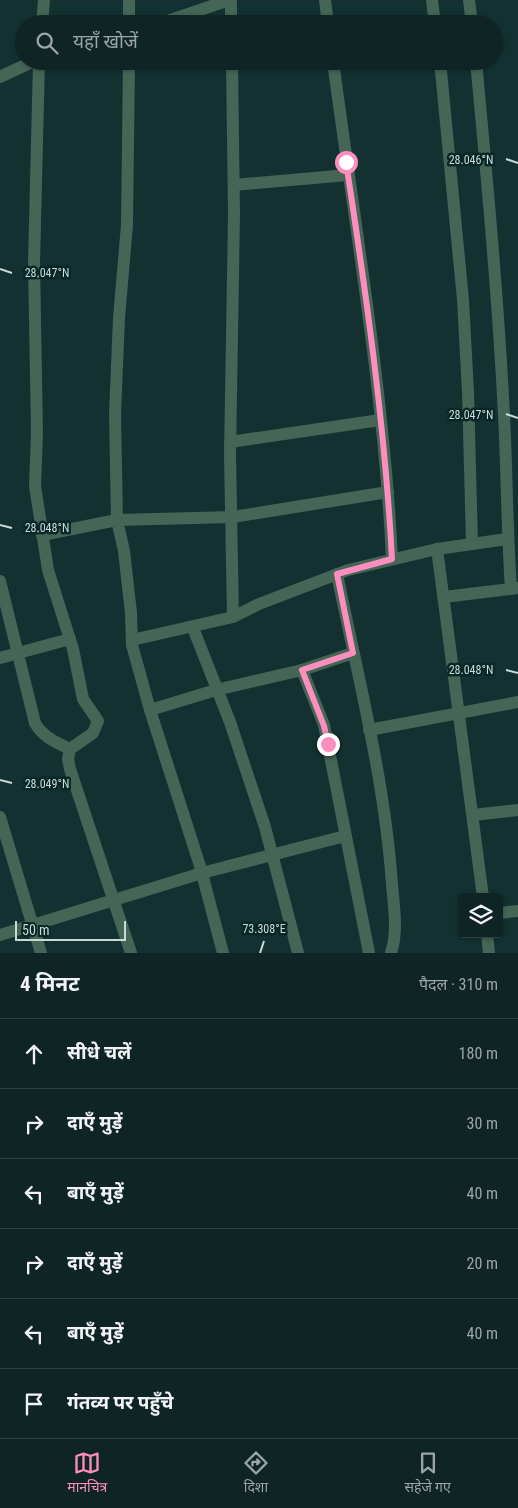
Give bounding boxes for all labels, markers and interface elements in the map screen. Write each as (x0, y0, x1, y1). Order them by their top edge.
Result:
search box (15, 15, 503, 70)
icon: search (33, 29, 61, 57)
text: यहाँ खोजें (73, 30, 138, 53)
route start (335, 151, 358, 174)
text: 28.046°N (449, 153, 493, 167)
text: 28.047°N (25, 266, 69, 280)
text: 28.047°N (449, 408, 493, 422)
text: 28.048°N (25, 521, 69, 535)
text: 28.048°N (449, 663, 493, 677)
route end (317, 733, 340, 756)
text: 28.049°N (25, 777, 69, 791)
map controls (458, 893, 503, 938)
button: layers (458, 893, 503, 938)
scale bar (15, 918, 126, 941)
text: 50 m (22, 922, 50, 938)
text: 73.308°E (242, 922, 286, 936)
text: 4 मिनट (20, 972, 80, 996)
text: पैदल · 310 m (419, 975, 498, 994)
icon: ahead (20, 1040, 48, 1068)
text: सीधे चलें (67, 1041, 131, 1064)
text: 180 m (459, 1044, 498, 1063)
icon: right (20, 1110, 48, 1138)
text: दाएँ मुड़ें (67, 1111, 122, 1134)
text: 30 m (466, 1114, 498, 1133)
icon: left (20, 1180, 48, 1208)
text: बाएँ मुड़ें (67, 1181, 123, 1204)
text: 40 m (466, 1184, 498, 1203)
icon: right (20, 1250, 48, 1278)
text: दाएँ मुड़ें (67, 1251, 122, 1274)
text: 20 m (466, 1254, 498, 1273)
icon: left (20, 1320, 48, 1348)
text: बाएँ मुड़ें (67, 1321, 123, 1344)
text: 40 m (466, 1324, 498, 1343)
icon: arrive (20, 1390, 48, 1418)
text: गंतव्य पर पहुँचे (67, 1391, 173, 1414)
tab: मानचित्र (67, 1449, 107, 1498)
tab: दिशा (242, 1449, 270, 1498)
tab: सहेजे गए (405, 1449, 451, 1498)

